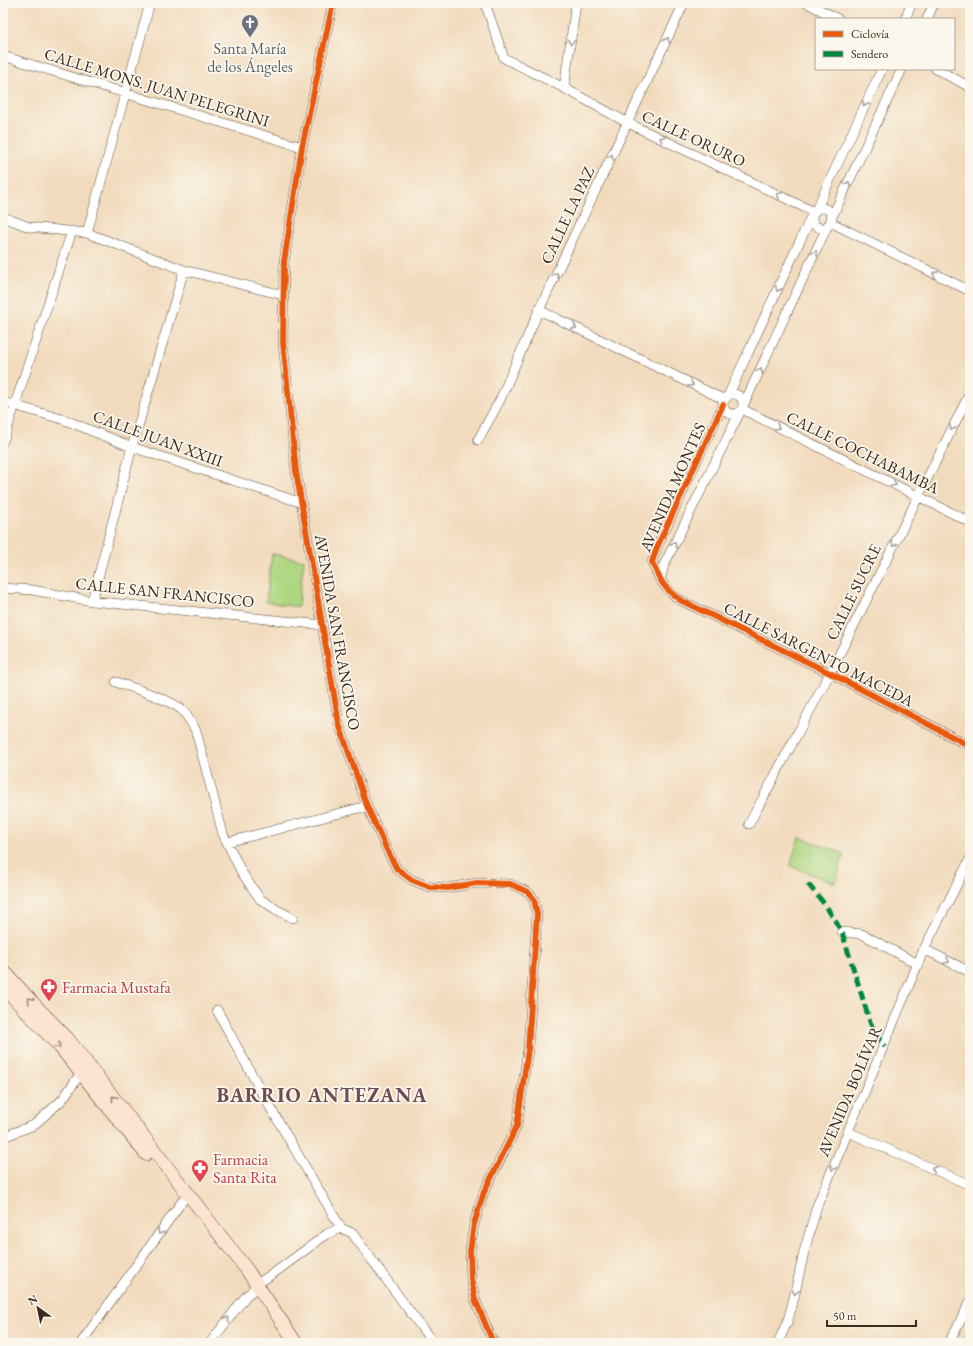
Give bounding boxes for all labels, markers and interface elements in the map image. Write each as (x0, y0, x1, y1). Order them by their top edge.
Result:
church icon: Santa María de los Ángeles (240, 13, 260, 38)
legend (815, 18, 955, 70)
text: Ciclovía (851, 26, 889, 42)
one-way arrow (662, 36, 670, 44)
place label: Santa María de los Ángeles (207, 38, 293, 77)
one-way arrow (567, 39, 576, 45)
street label: CALLE MONS. JUAN PELEGRINI (42, 43, 272, 132)
text: Sendero (851, 46, 888, 62)
one-way arrow (862, 100, 870, 108)
street label: CALLE ORURO (638, 105, 749, 172)
one-way arrow (658, 136, 666, 144)
one-way arrow (606, 154, 614, 162)
street label: CALLE LA PAZ (536, 163, 599, 267)
one-way arrow (843, 181, 851, 188)
one-way arrow (776, 192, 783, 200)
one-way arrow (810, 250, 818, 257)
one-way arrow (551, 271, 559, 279)
one-way arrow (932, 271, 939, 279)
one-way arrow (775, 284, 783, 292)
one-way arrow (570, 322, 578, 330)
one-way arrow (755, 367, 763, 375)
one-way arrow (687, 379, 695, 387)
street label: CALLE JUAN XXIII (90, 405, 226, 472)
street label: CALLE COCHABAMBA (783, 406, 944, 499)
street label: AVENIDA MONTES (634, 419, 710, 556)
one-way arrow (773, 422, 780, 429)
one-way arrow (950, 423, 957, 431)
one-way arrow (889, 480, 897, 487)
street label: AVENIDA SAN FRANCISCO (310, 531, 365, 732)
one-way arrow (891, 540, 899, 547)
one-way arrow (669, 541, 677, 549)
street label: CALLE SUCRE (821, 541, 886, 644)
street label: CALLE SAN FRANCISCO (75, 573, 255, 612)
street label: CALLE SARGENTO MACEDA (720, 597, 918, 712)
one-way arrow (943, 956, 950, 964)
pharmacy icon: Farmacia Mustafa (39, 977, 59, 1002)
place label: Farmacia Mustafa (62, 977, 171, 998)
one-way arrow (27, 997, 34, 1005)
street label: AVENIDA BOLÍVAR (812, 1022, 887, 1161)
one-way arrow (54, 1041, 61, 1048)
district label: BARRIO ANTEZANA (216, 1082, 428, 1108)
one-way arrow (112, 1096, 119, 1103)
place label: Farmacia Santa Rita (213, 1149, 277, 1188)
pharmacy icon: Farmacia Santa Rita (190, 1158, 210, 1183)
one-way arrow (829, 1165, 837, 1172)
one-way arrow (931, 1166, 938, 1174)
one-way arrow (158, 1227, 165, 1234)
north arrow (18, 1288, 58, 1328)
one-way arrow (792, 1289, 800, 1295)
text: N (25, 1291, 40, 1308)
scale bar (827, 1302, 916, 1328)
text: 50 m (833, 1308, 857, 1324)
one-way arrow (223, 1317, 230, 1324)

